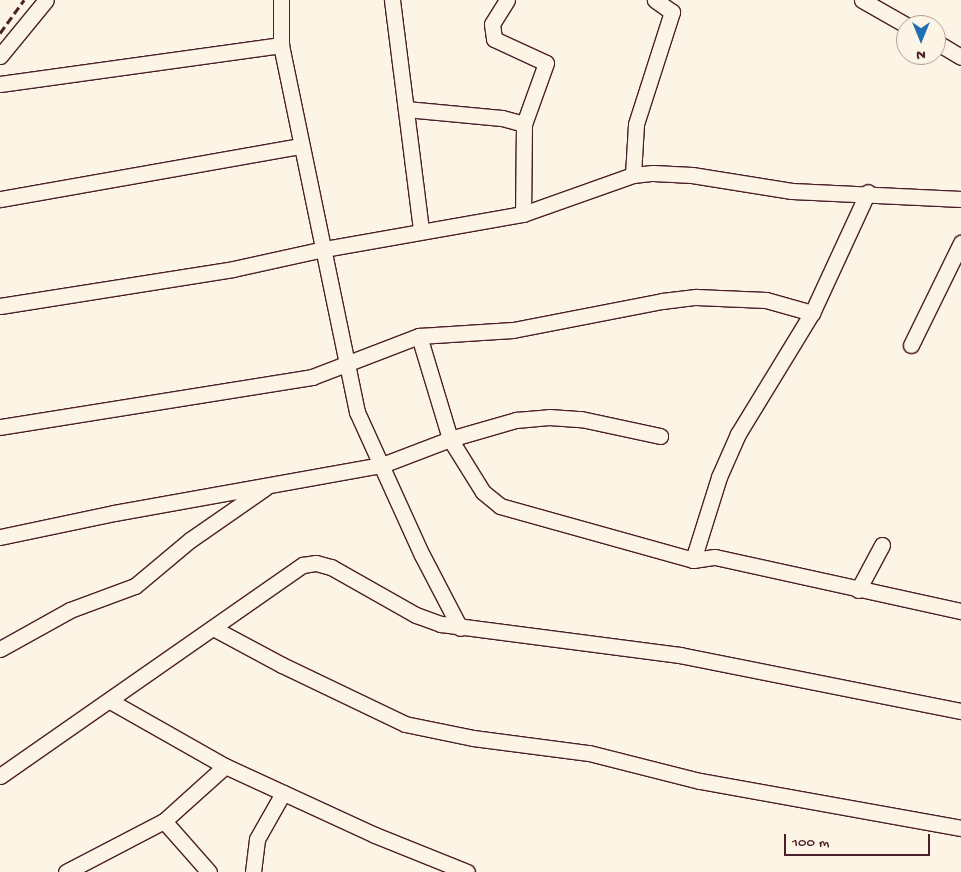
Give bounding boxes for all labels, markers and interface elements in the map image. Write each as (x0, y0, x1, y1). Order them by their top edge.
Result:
north arrow (896, 15, 946, 65)
text: N (916, 46, 926, 63)
scale bar (786, 824, 932, 856)
text: 100 m (792, 834, 829, 852)

